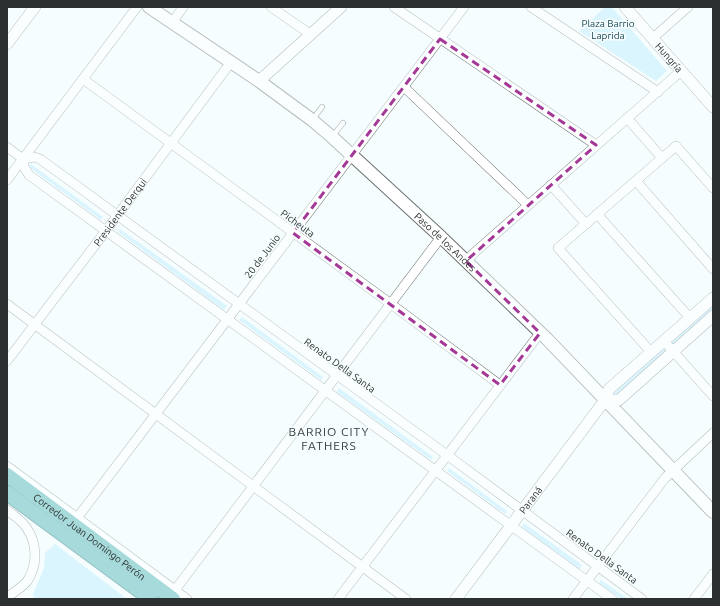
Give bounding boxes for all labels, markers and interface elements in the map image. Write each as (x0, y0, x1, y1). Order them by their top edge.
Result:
park label: Plaza Barrio Laprida (581, 18, 635, 41)
street label: Hungría (653, 41, 685, 75)
street label: Presidente Derqui (92, 176, 149, 248)
street label: Picheuta (279, 207, 317, 239)
street label: Paso de los Andes (412, 211, 478, 274)
street label: 20 de Junio (242, 232, 282, 280)
street label: Renato Della Santa (302, 336, 377, 395)
district label: BARRIO CITY FATHERS (289, 425, 369, 452)
street label: Paraná (517, 484, 544, 516)
street label: Corredor Juan Domingo Perón (31, 492, 147, 582)
street label: Renato Della Santa (564, 527, 639, 586)

